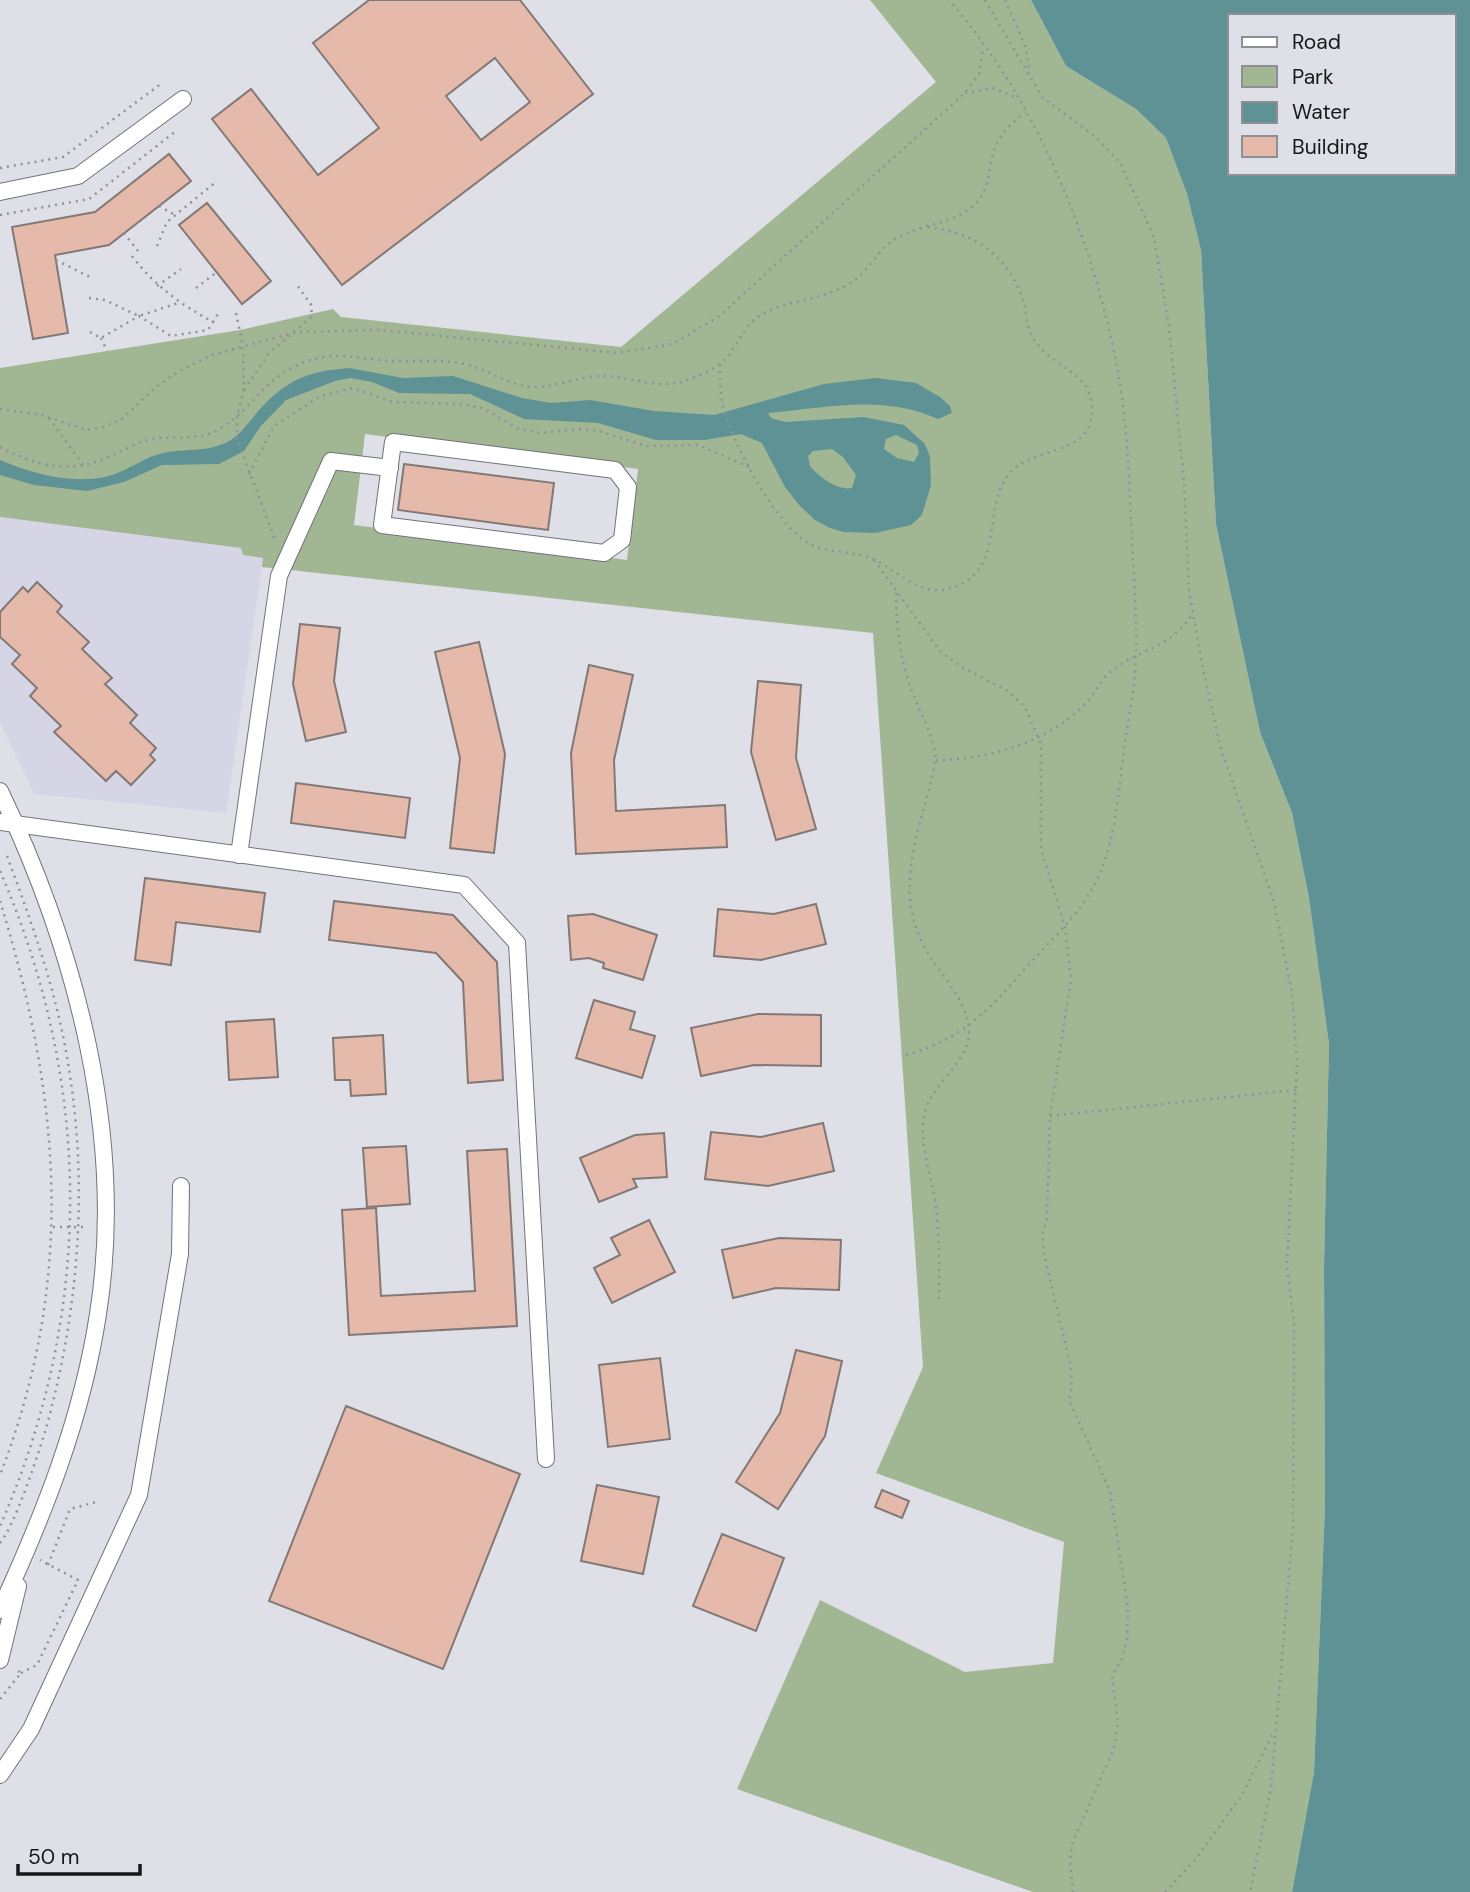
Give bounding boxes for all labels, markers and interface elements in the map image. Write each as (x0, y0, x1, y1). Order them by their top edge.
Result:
legend (1228, 14, 1456, 175)
text: Road (1292, 28, 1341, 56)
text: Park (1292, 63, 1334, 91)
text: Water (1292, 98, 1350, 126)
text: Building (1292, 133, 1369, 161)
scale bar (18, 1832, 140, 1876)
text: 50 m (28, 1843, 79, 1871)

